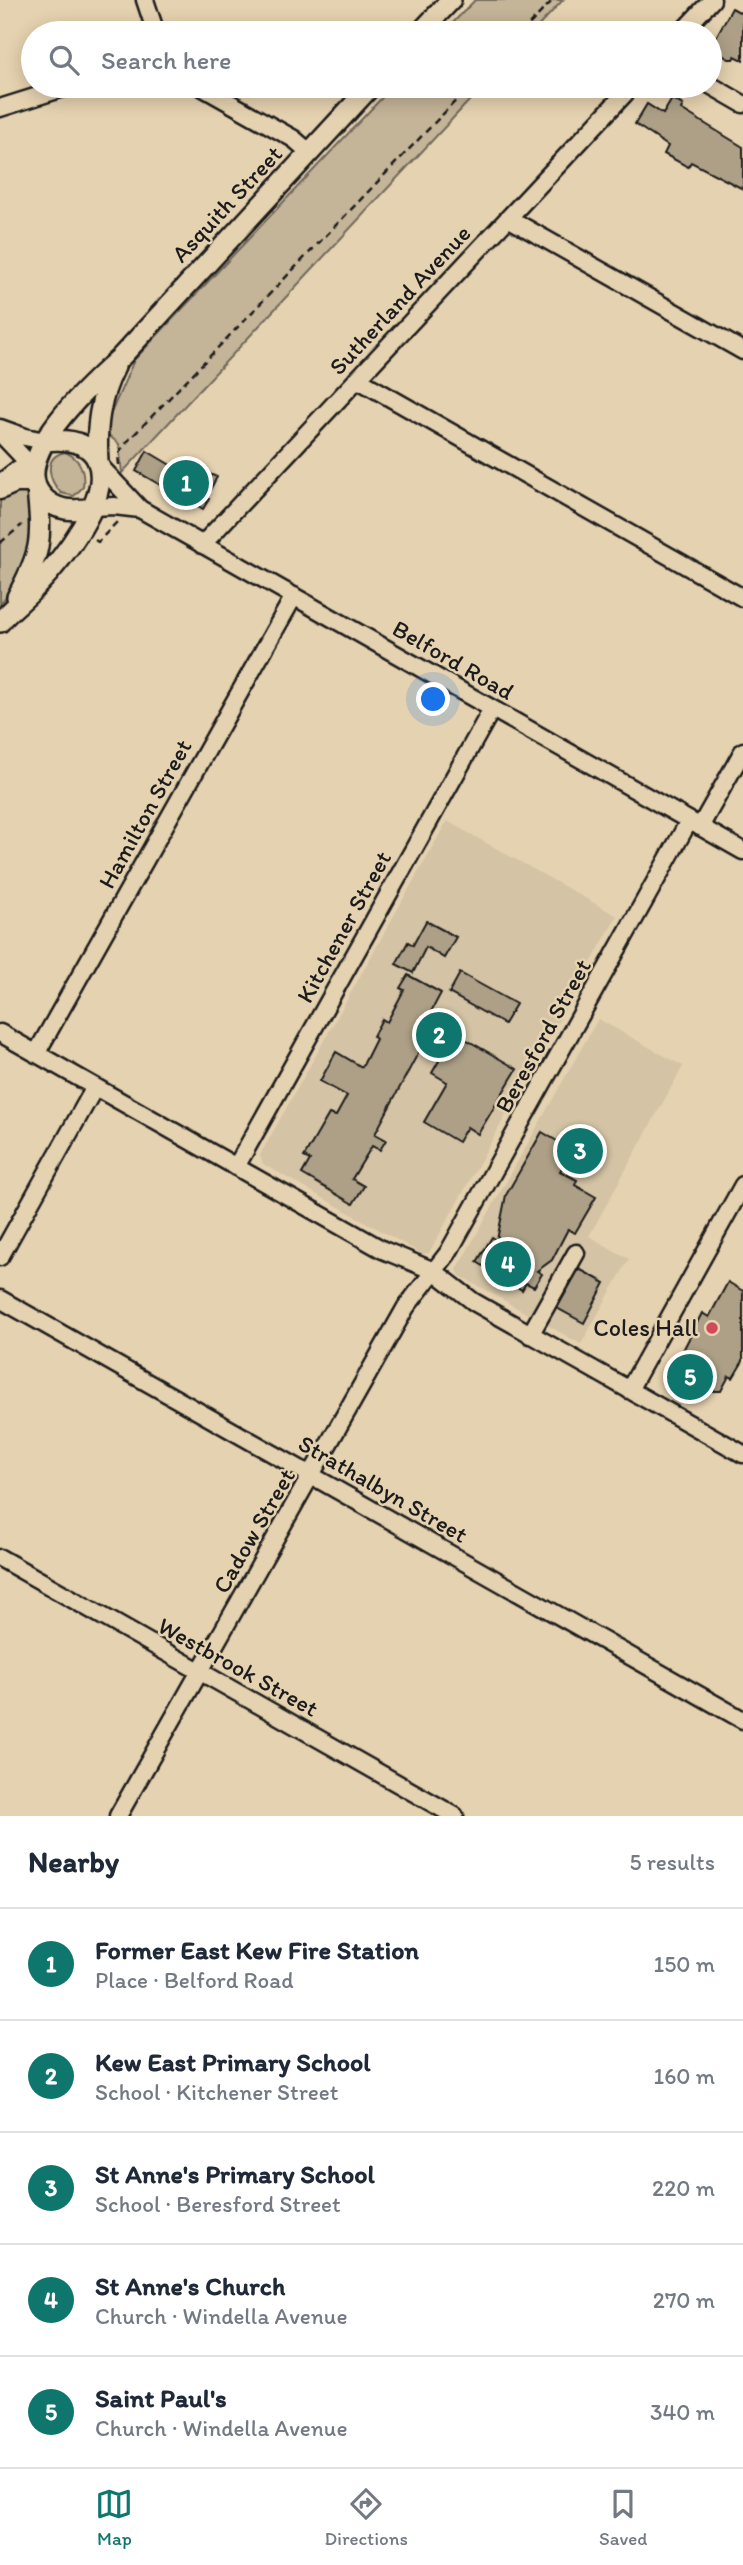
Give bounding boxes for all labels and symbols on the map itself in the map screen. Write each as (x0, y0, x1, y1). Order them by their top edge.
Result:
street label: Asquith Street (165, 139, 288, 268)
street label: Sutherland Avenue (323, 219, 477, 381)
pin: 1 (163, 457, 209, 509)
street label: Belford Road (387, 613, 519, 706)
your location (416, 682, 450, 716)
street label: Hamilton Street (92, 734, 198, 894)
street label: Kitchener Street (290, 846, 397, 1008)
street label: Beresford Street (488, 954, 597, 1118)
pin: 2 (416, 1009, 462, 1061)
pin: 3 (557, 1125, 603, 1177)
pin: 4 (485, 1238, 531, 1290)
place label: Coles Hall (593, 1313, 698, 1342)
marker: Coles Hall (704, 1320, 720, 1336)
pin: 5 (667, 1351, 713, 1403)
street label: Strathalbyn Street (294, 1428, 473, 1549)
street label: Cadow Street (206, 1463, 301, 1598)
street label: Westbrook Street (153, 1611, 323, 1723)

